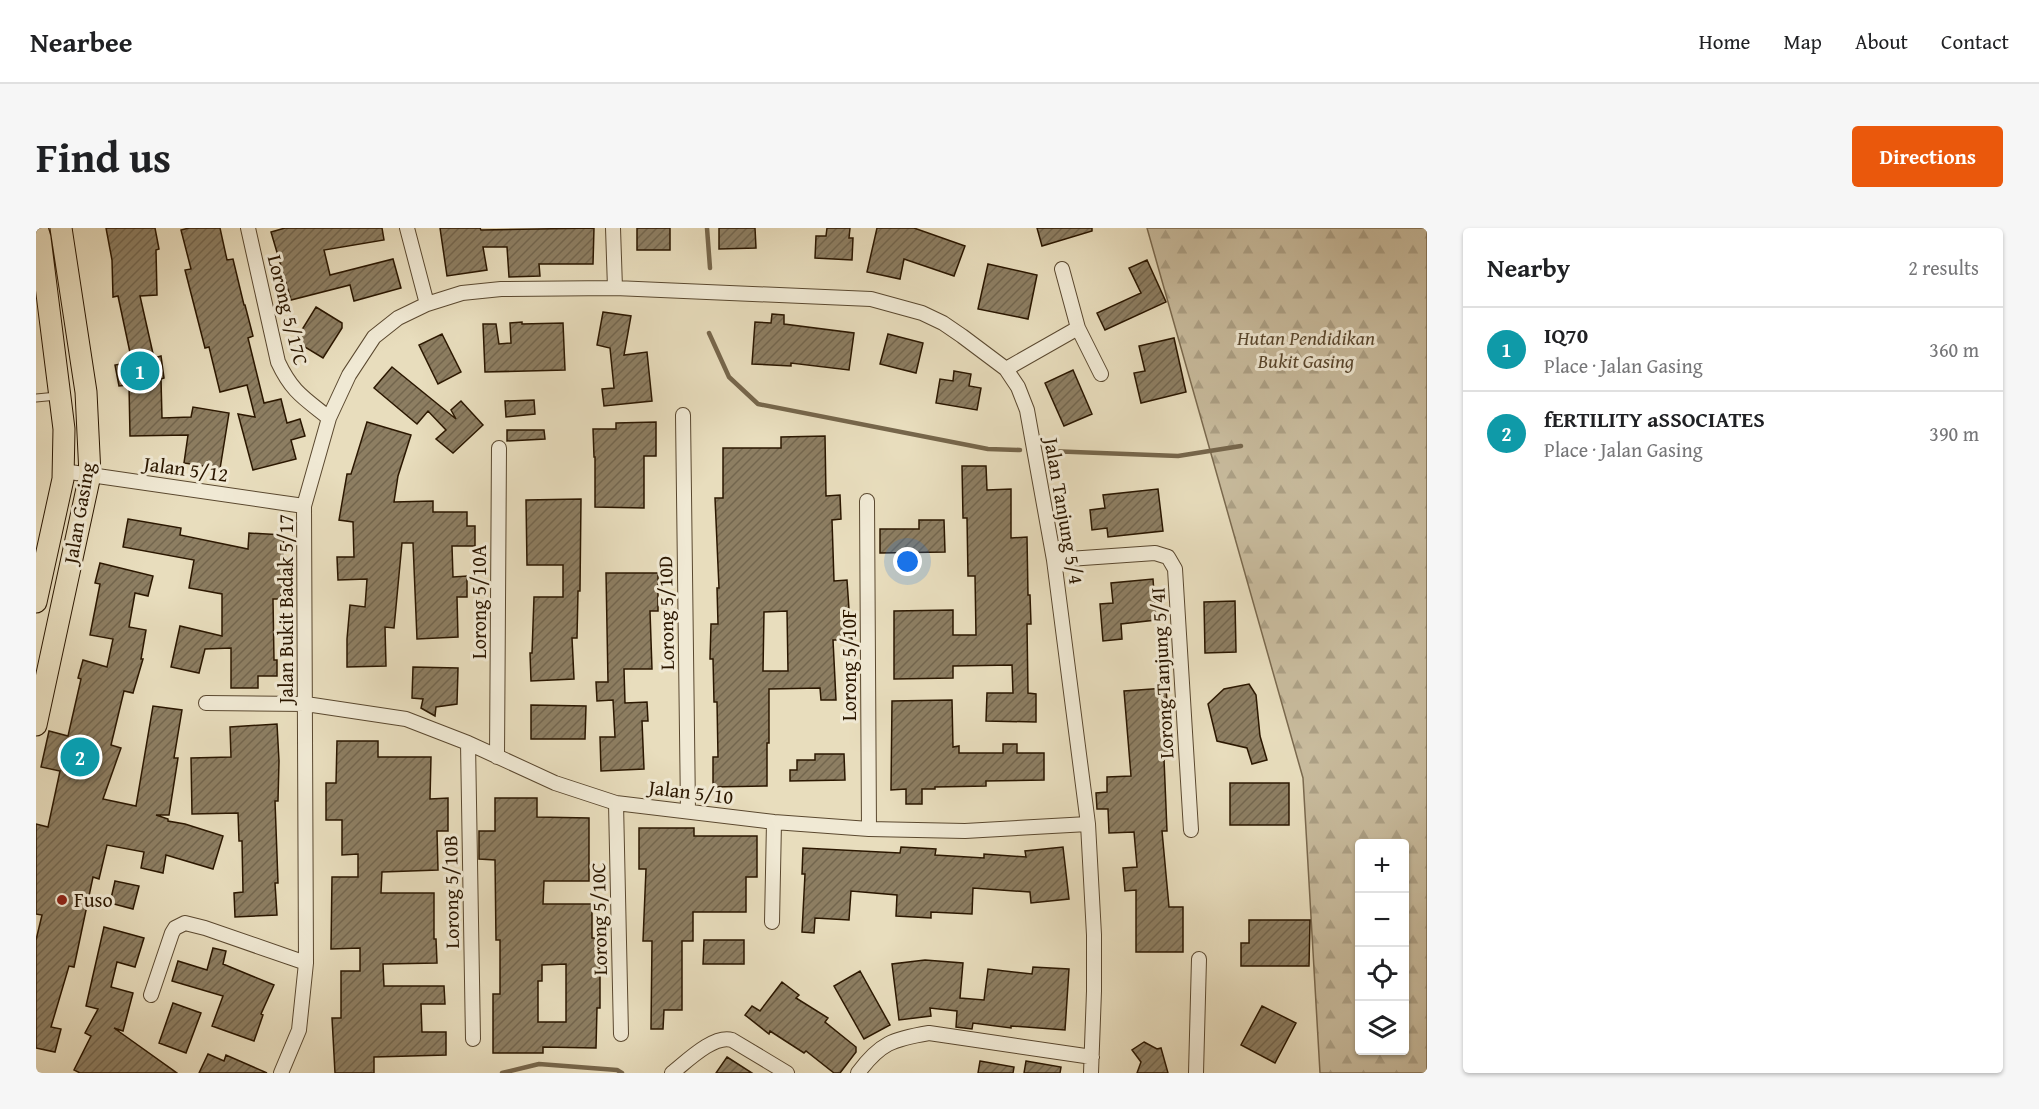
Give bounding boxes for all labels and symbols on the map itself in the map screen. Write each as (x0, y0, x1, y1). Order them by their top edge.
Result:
street label: Lorong 5/17C (261, 252, 316, 368)
park label: Hutan Pendidikan Bukit Gasing (1236, 323, 1375, 375)
pin: 1 (120, 348, 160, 394)
street label: Jalan Tanjung 5/4 (1037, 433, 1092, 586)
street label: Jalan 5/12 (139, 448, 230, 489)
street label: Jalan Gasing (55, 460, 102, 569)
street label: Jalan Bukit Badak 5/17 (271, 514, 300, 707)
street label: Lorong 5/10A (464, 545, 493, 659)
your location (893, 547, 922, 576)
street label: Lorong 5/10D (650, 556, 681, 670)
street label: Lorong Tanjung 5/4I (1143, 587, 1180, 759)
street label: Lorong 5/10F (834, 609, 863, 721)
pin: 2 (60, 734, 99, 780)
street label: Jalan 5/10 (644, 772, 735, 811)
street label: Lorong 5/10B (435, 835, 466, 949)
street label: Lorong 5/10C (583, 862, 614, 976)
place label: Fuso (74, 885, 113, 914)
marker: Fuso (55, 893, 69, 907)

